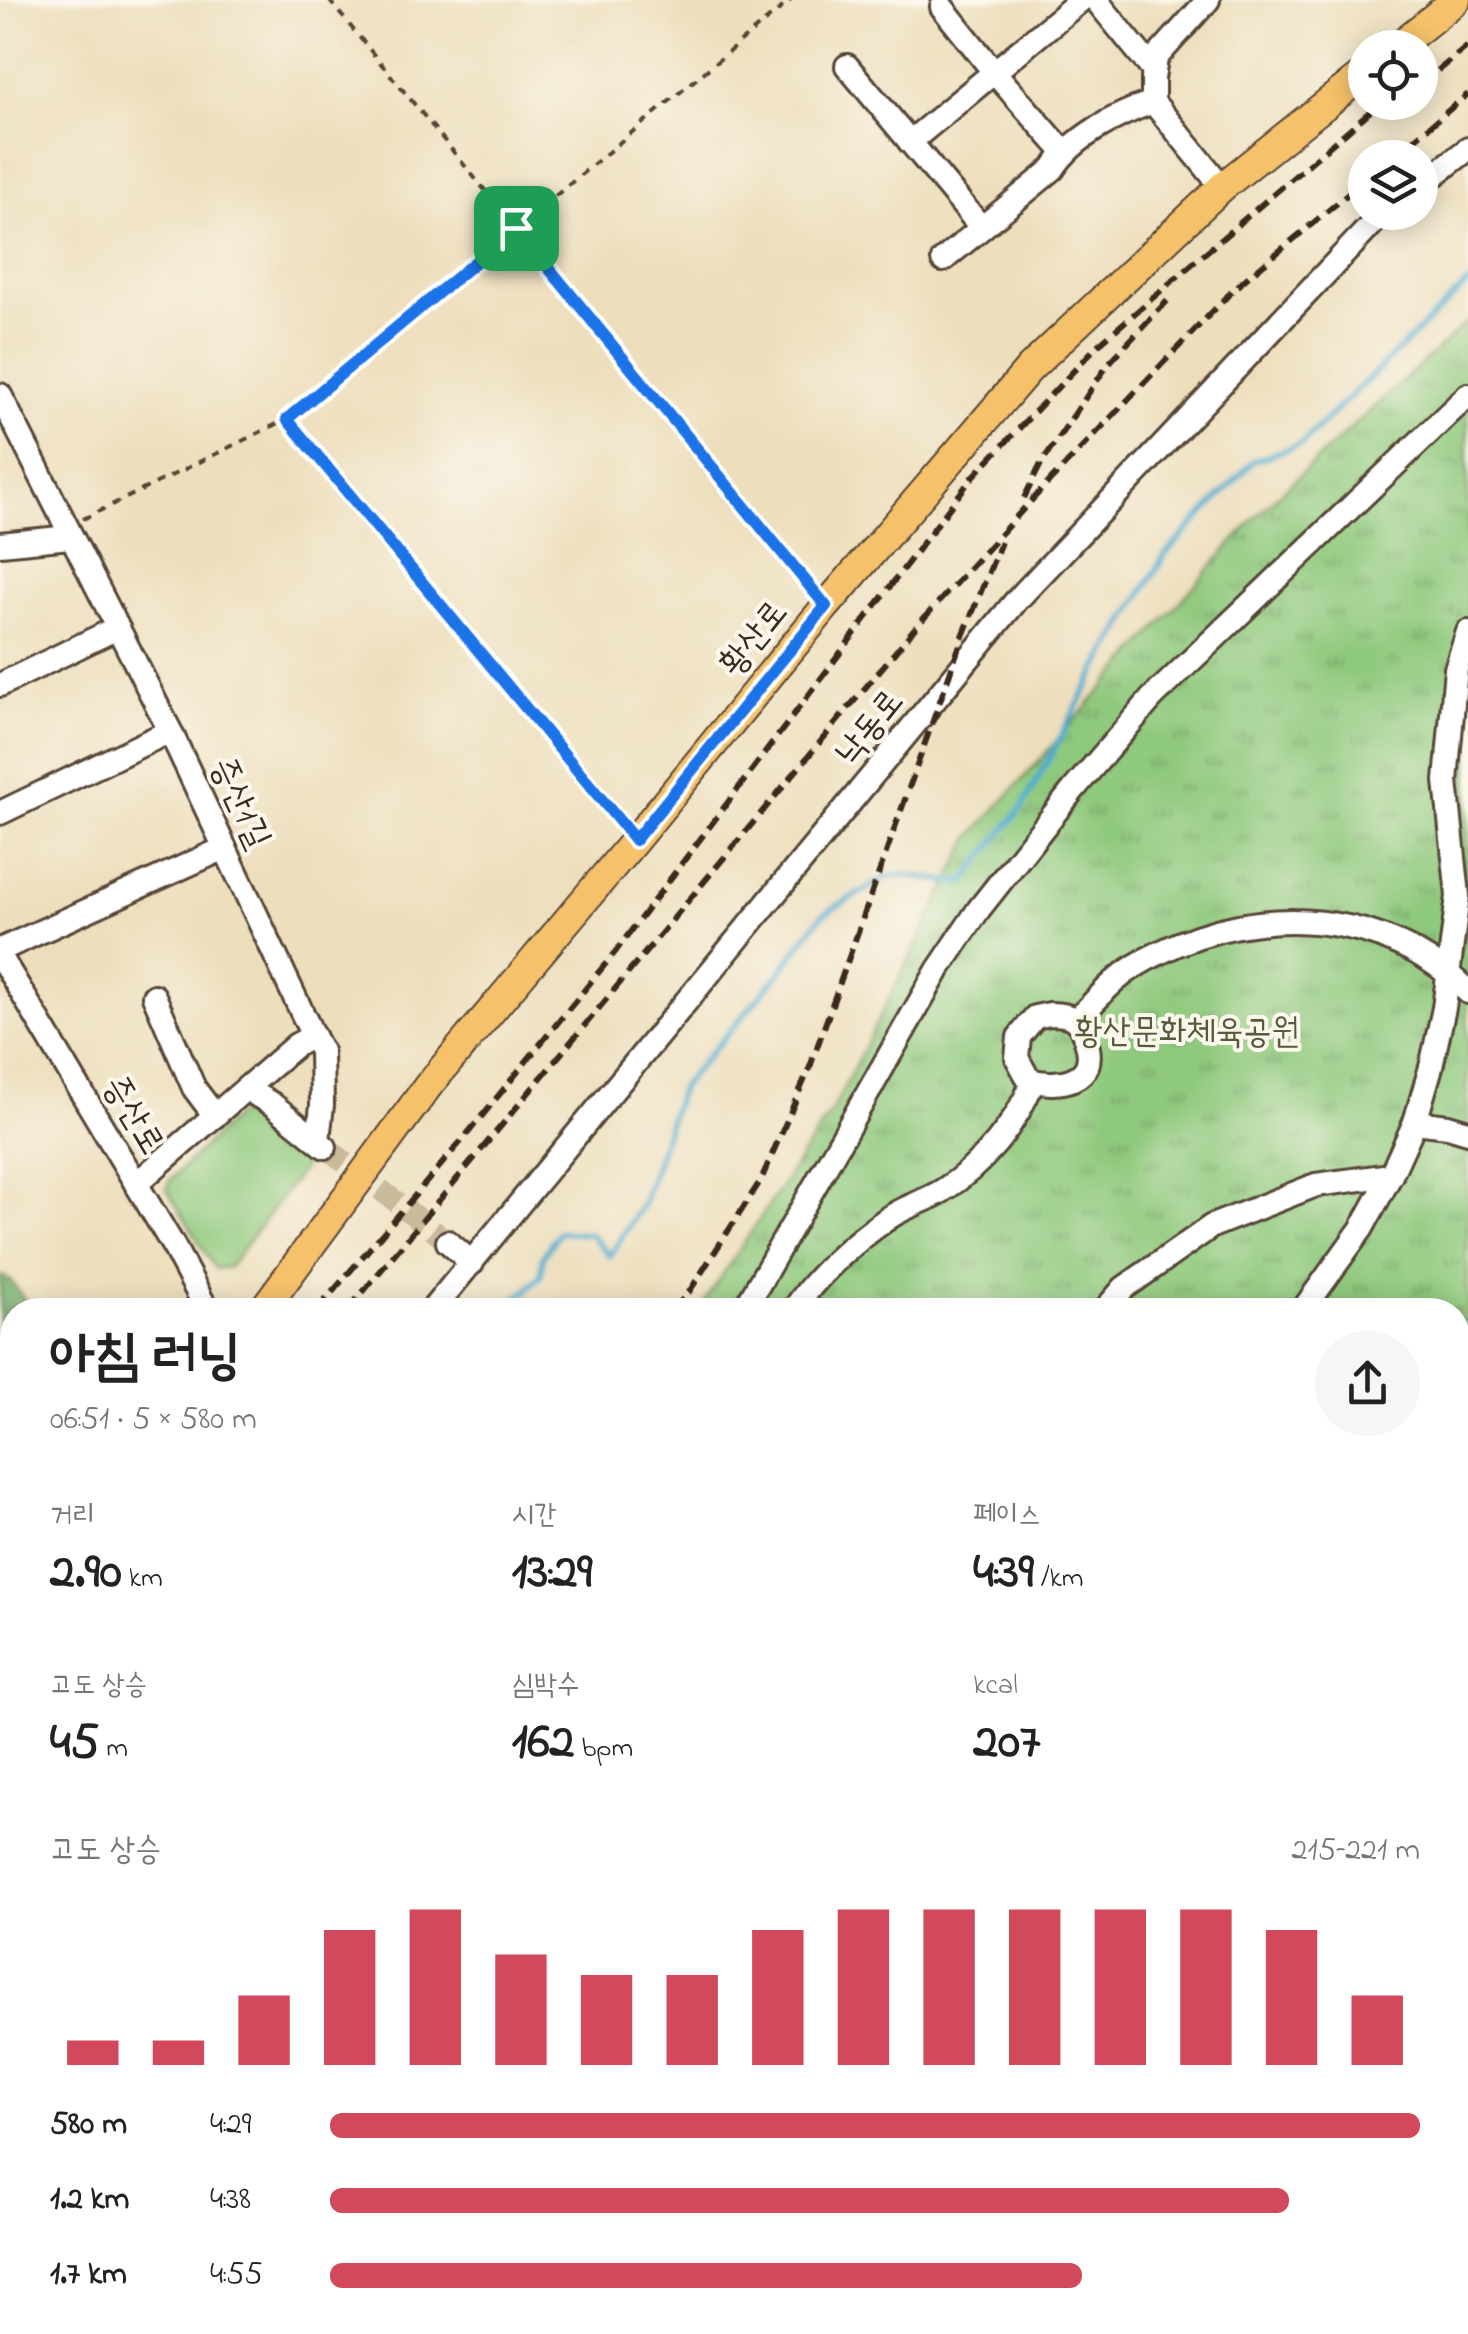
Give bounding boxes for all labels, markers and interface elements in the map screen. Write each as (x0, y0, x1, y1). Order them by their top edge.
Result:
map controls (1348, 30, 1438, 230)
button: locate (1348, 30, 1438, 120)
button: layers (1348, 140, 1438, 230)
pin (474, 186, 559, 271)
icon: arrive (489, 201, 544, 256)
street label: 황산로 (708, 590, 801, 688)
street label: 낙동로 (824, 679, 917, 777)
street label: 증산1길 (196, 749, 282, 858)
park label: 황산문화체육공원 (1074, 1008, 1300, 1059)
street label: 증산로 (88, 1066, 176, 1165)
text: 아침 러닝 (50, 1319, 241, 1399)
button: share (1315, 1331, 1420, 1436)
text: 06:51 · 5 × 580 m (50, 1397, 257, 1444)
text: 거리 (50, 1496, 95, 1537)
text: 시간 (512, 1496, 557, 1537)
text: 페이스 (973, 1496, 1041, 1537)
text: 2.90 (50, 1537, 122, 1610)
text: 13:29 (512, 1537, 592, 1610)
text: 4:39 (973, 1537, 1034, 1610)
text: km (122, 1559, 163, 1600)
text: /km (1034, 1559, 1084, 1600)
text: 고도 상승 (50, 1666, 147, 1707)
text: 심박수 (512, 1666, 579, 1707)
text: kcal (973, 1666, 1018, 1707)
text: 45 (50, 1707, 99, 1780)
text: 162 (512, 1707, 574, 1780)
text: 207 (973, 1707, 1040, 1780)
text: m (99, 1729, 128, 1770)
text: bpm (574, 1729, 633, 1770)
text: 고도 상승 (50, 1828, 161, 1875)
text: 215–221 m (1292, 1828, 1420, 1875)
text: 580 m (50, 2102, 127, 2149)
text: 4:29 (210, 2102, 251, 2149)
text: 1.2 km (50, 2177, 129, 2224)
text: 4:38 (210, 2177, 251, 2224)
text: 1.7 km (50, 2252, 127, 2299)
text: 4:55 (210, 2252, 263, 2299)

